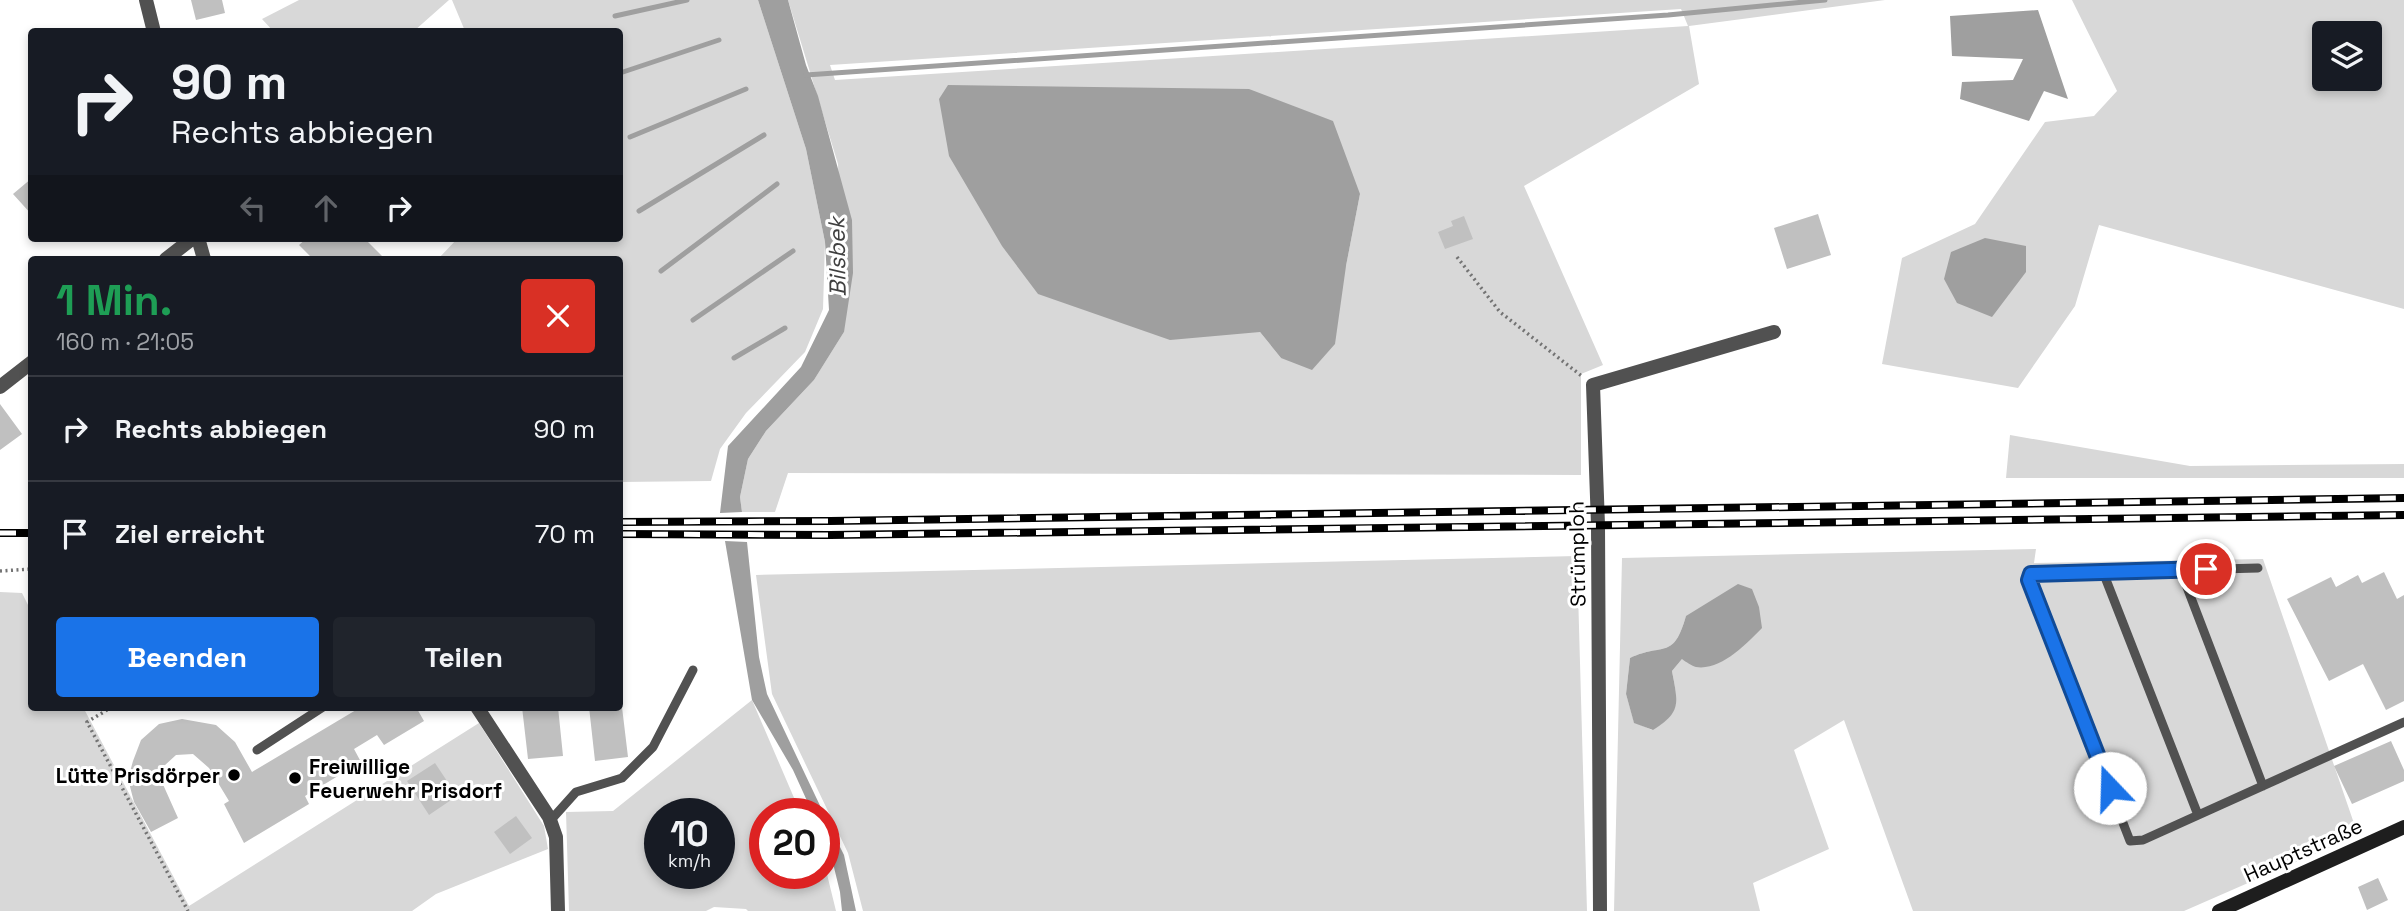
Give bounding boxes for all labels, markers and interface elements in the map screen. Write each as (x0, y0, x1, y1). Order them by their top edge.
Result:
map controls (2312, 21, 2382, 91)
button: layers (2312, 21, 2382, 91)
text: 90 m (171, 51, 287, 113)
icon: right (56, 56, 147, 147)
text: Rechts abbiegen (171, 112, 434, 152)
icon: left (234, 189, 272, 227)
icon: ahead (307, 189, 345, 227)
icon: right (380, 189, 418, 227)
water label: Bilsbek (821, 214, 853, 297)
text: 1 Min. (56, 274, 172, 327)
button: close (521, 279, 595, 353)
text: 160 m · 21:05 (56, 327, 194, 357)
icon: right (56, 410, 94, 448)
text: Rechts abbiegen (115, 412, 327, 446)
text: 90 m (533, 412, 595, 446)
street label: Strümploh (1563, 501, 1591, 607)
icon: arrive (56, 515, 94, 553)
text: Ziel erreicht (115, 517, 265, 551)
text: 70 m (535, 517, 595, 551)
pin (2176, 539, 2236, 599)
icon: arrive (2187, 550, 2225, 588)
button: Beenden (56, 617, 319, 697)
button: Teilen (333, 617, 595, 697)
position arrow (2073, 751, 2147, 825)
place label: Freiwillige Feuerwehr Prisdorf (309, 753, 502, 804)
place label: Lütte Prisdörper (56, 762, 220, 789)
marker: Lütte Prisdörper (226, 767, 242, 783)
marker: Freiwillige Feuerwehr Prisdorf (287, 770, 303, 786)
speed limit sign: 20 (749, 798, 840, 889)
text: 10 (670, 812, 709, 856)
street label: Hauptstraße (2240, 812, 2366, 888)
text: km/h (668, 849, 711, 872)

